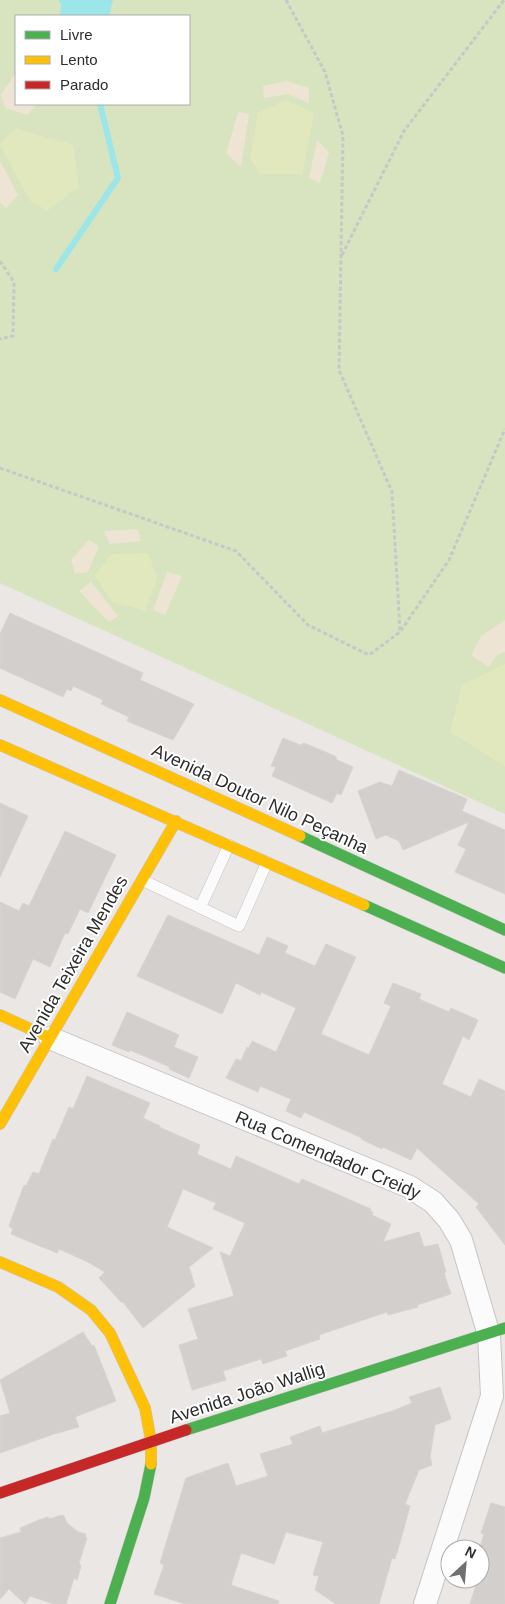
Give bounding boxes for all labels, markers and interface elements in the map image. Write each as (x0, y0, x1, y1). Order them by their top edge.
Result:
legend (15, 15, 190, 105)
text: Livre (60, 26, 93, 43)
text: Lento (60, 51, 98, 68)
text: Parado (60, 76, 108, 93)
street label: Avenida Doutor Nilo Peçanha (149, 740, 372, 858)
street label: Avenida Teixeira Mendes (14, 872, 132, 1056)
street label: Rua Comendador Creidy (232, 1107, 424, 1203)
street label: Avenida João Wallig (167, 1358, 327, 1428)
north arrow (440, 1539, 490, 1589)
text: N (463, 1543, 479, 1562)

